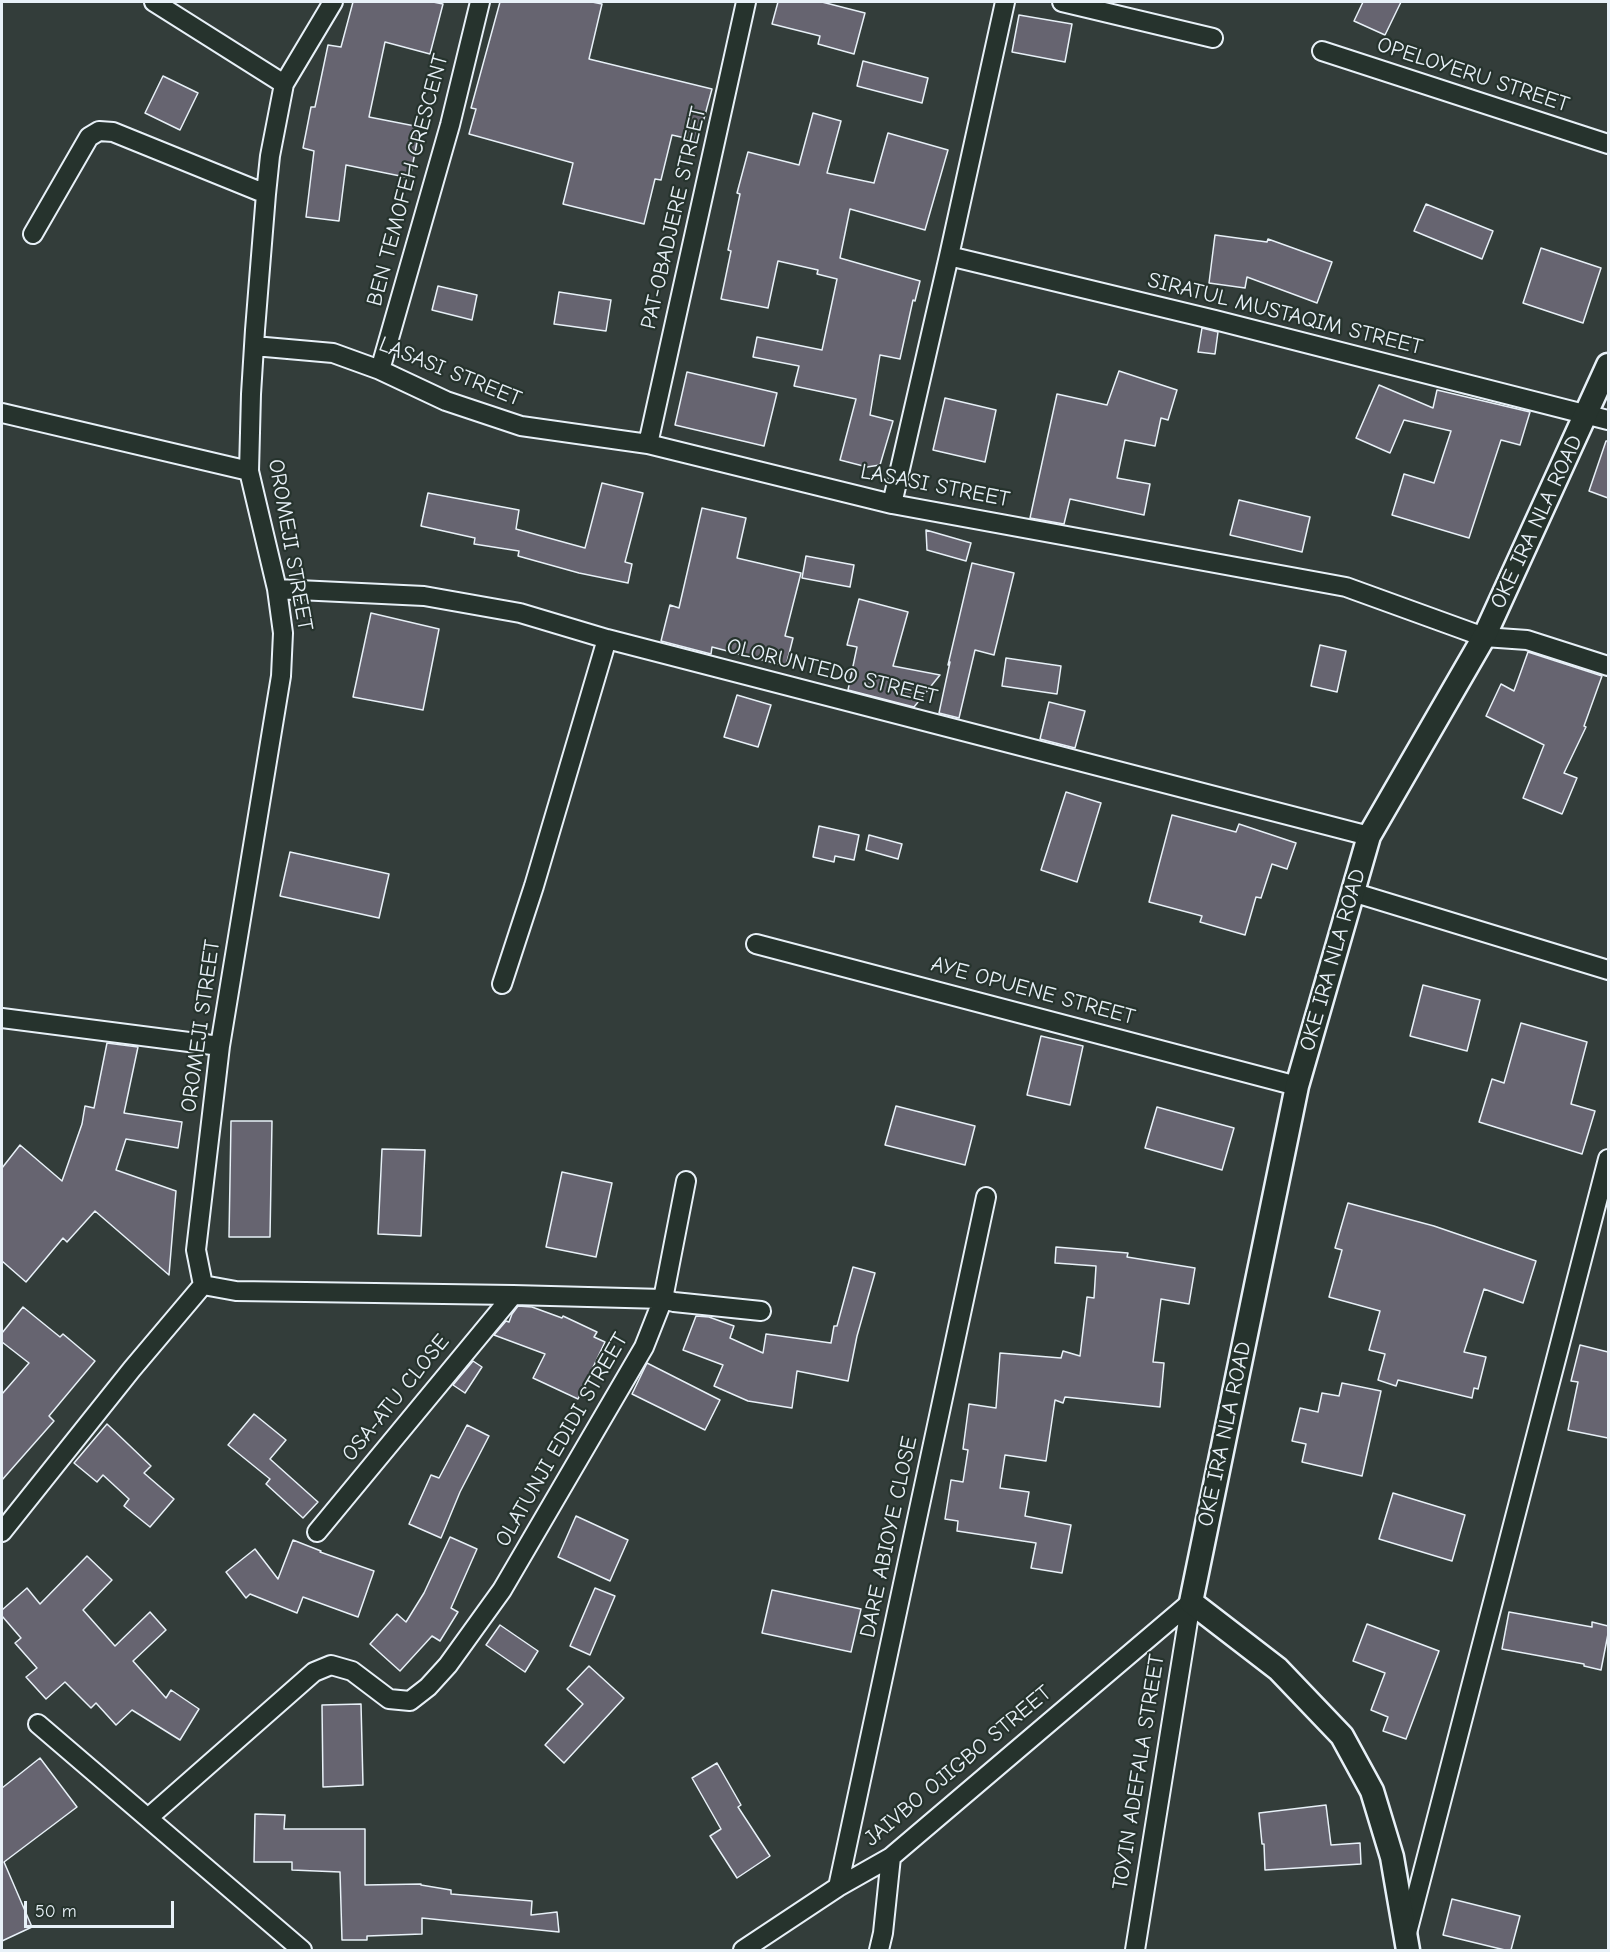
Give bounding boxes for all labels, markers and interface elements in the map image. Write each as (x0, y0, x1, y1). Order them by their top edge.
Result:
street label: OPELOYERU STREET (1374, 32, 1572, 118)
street label: BEN TEMOFEH CRESCENT (362, 51, 454, 309)
street label: PAT-OBADJERE STREET (636, 104, 712, 332)
street label: SIRATUL MUSTAQIM STREET (1145, 267, 1425, 361)
street label: LASASI STREET (375, 331, 525, 413)
street label: OKE IRA NLA ROAD (1485, 431, 1589, 613)
street label: OROMEJI STREET (262, 457, 318, 633)
street label: LASASI STREET (858, 459, 1012, 513)
street label: OLORUNTEDO STREET (724, 633, 940, 711)
street label: OKE IRA NLA ROAD (1294, 866, 1372, 1054)
street label: OROMEJI STREET (176, 938, 226, 1114)
street label: AYE OPUENE STREET (928, 951, 1138, 1031)
street label: OLATUNJI EDIDI STREET (490, 1328, 634, 1552)
street label: OSA-ATU CLOSE (337, 1329, 455, 1467)
street label: OKE IRA NLA ROAD (1193, 1339, 1257, 1529)
street label: DARE ABIOYE CLOSE (855, 1434, 923, 1640)
street label: TOYIN ADEFALA STREET (1107, 1652, 1171, 1892)
street label: JAIVBO OJIGBO STREET (859, 1680, 1057, 1852)
scale bar (27, 1889, 177, 1927)
text: 50 m (35, 1901, 77, 1922)

